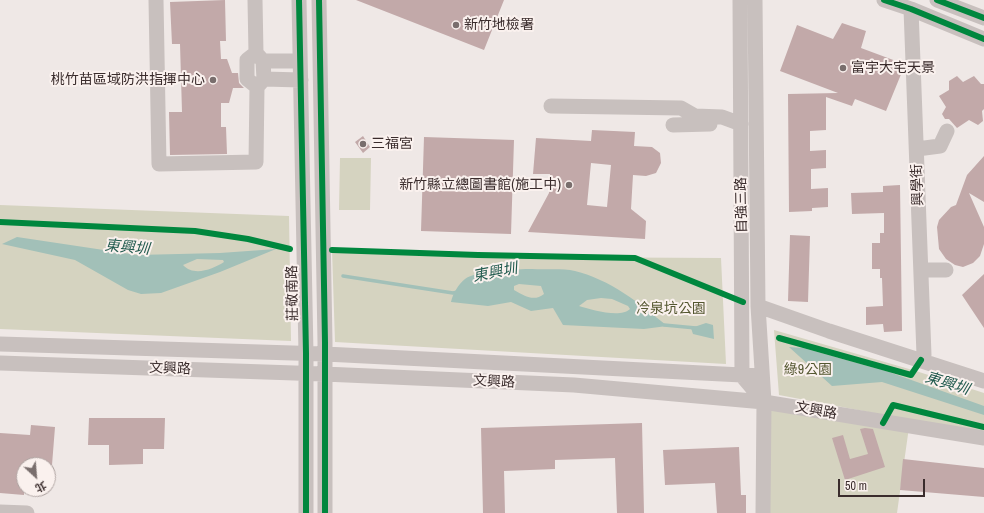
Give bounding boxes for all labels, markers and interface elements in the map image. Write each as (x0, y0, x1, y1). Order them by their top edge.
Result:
place label: 新竹地檢署 (464, 17, 534, 33)
marker: 新竹地檢署 (451, 20, 461, 30)
place label: 富宇大宅天景 (851, 60, 935, 76)
marker: 富宇大宅天景 (838, 63, 848, 73)
place label: 桃竹苗區域防洪指揮中心 (51, 72, 205, 88)
marker: 桃竹苗區域防洪指揮中心 (208, 75, 218, 85)
place label: 三福宮 (371, 136, 413, 152)
marker: 三福宮 (358, 139, 368, 149)
street label: 興學街 (909, 164, 927, 206)
place label: 新竹縣立總圖書館(施工中) (399, 177, 561, 193)
street label: 自強三路 (733, 177, 751, 233)
marker: 新竹縣立總圖書館(施工中) (564, 180, 574, 190)
water label: 東興圳 (104, 237, 150, 259)
water label: 東興圳 (471, 260, 519, 286)
street label: 莊敬南路 (284, 265, 302, 321)
park label: 冷泉坑公園 (636, 301, 706, 317)
street label: 文興路 (149, 360, 191, 378)
park label: 綠9公園 (784, 362, 832, 378)
water label: 東興圳 (923, 369, 971, 399)
street label: 文興路 (473, 373, 515, 391)
street label: 文興路 (794, 399, 838, 423)
north arrow (16, 457, 56, 497)
scale bar (840, 471, 927, 497)
text: 北 (33, 478, 49, 496)
text: 50 m (845, 478, 867, 494)

